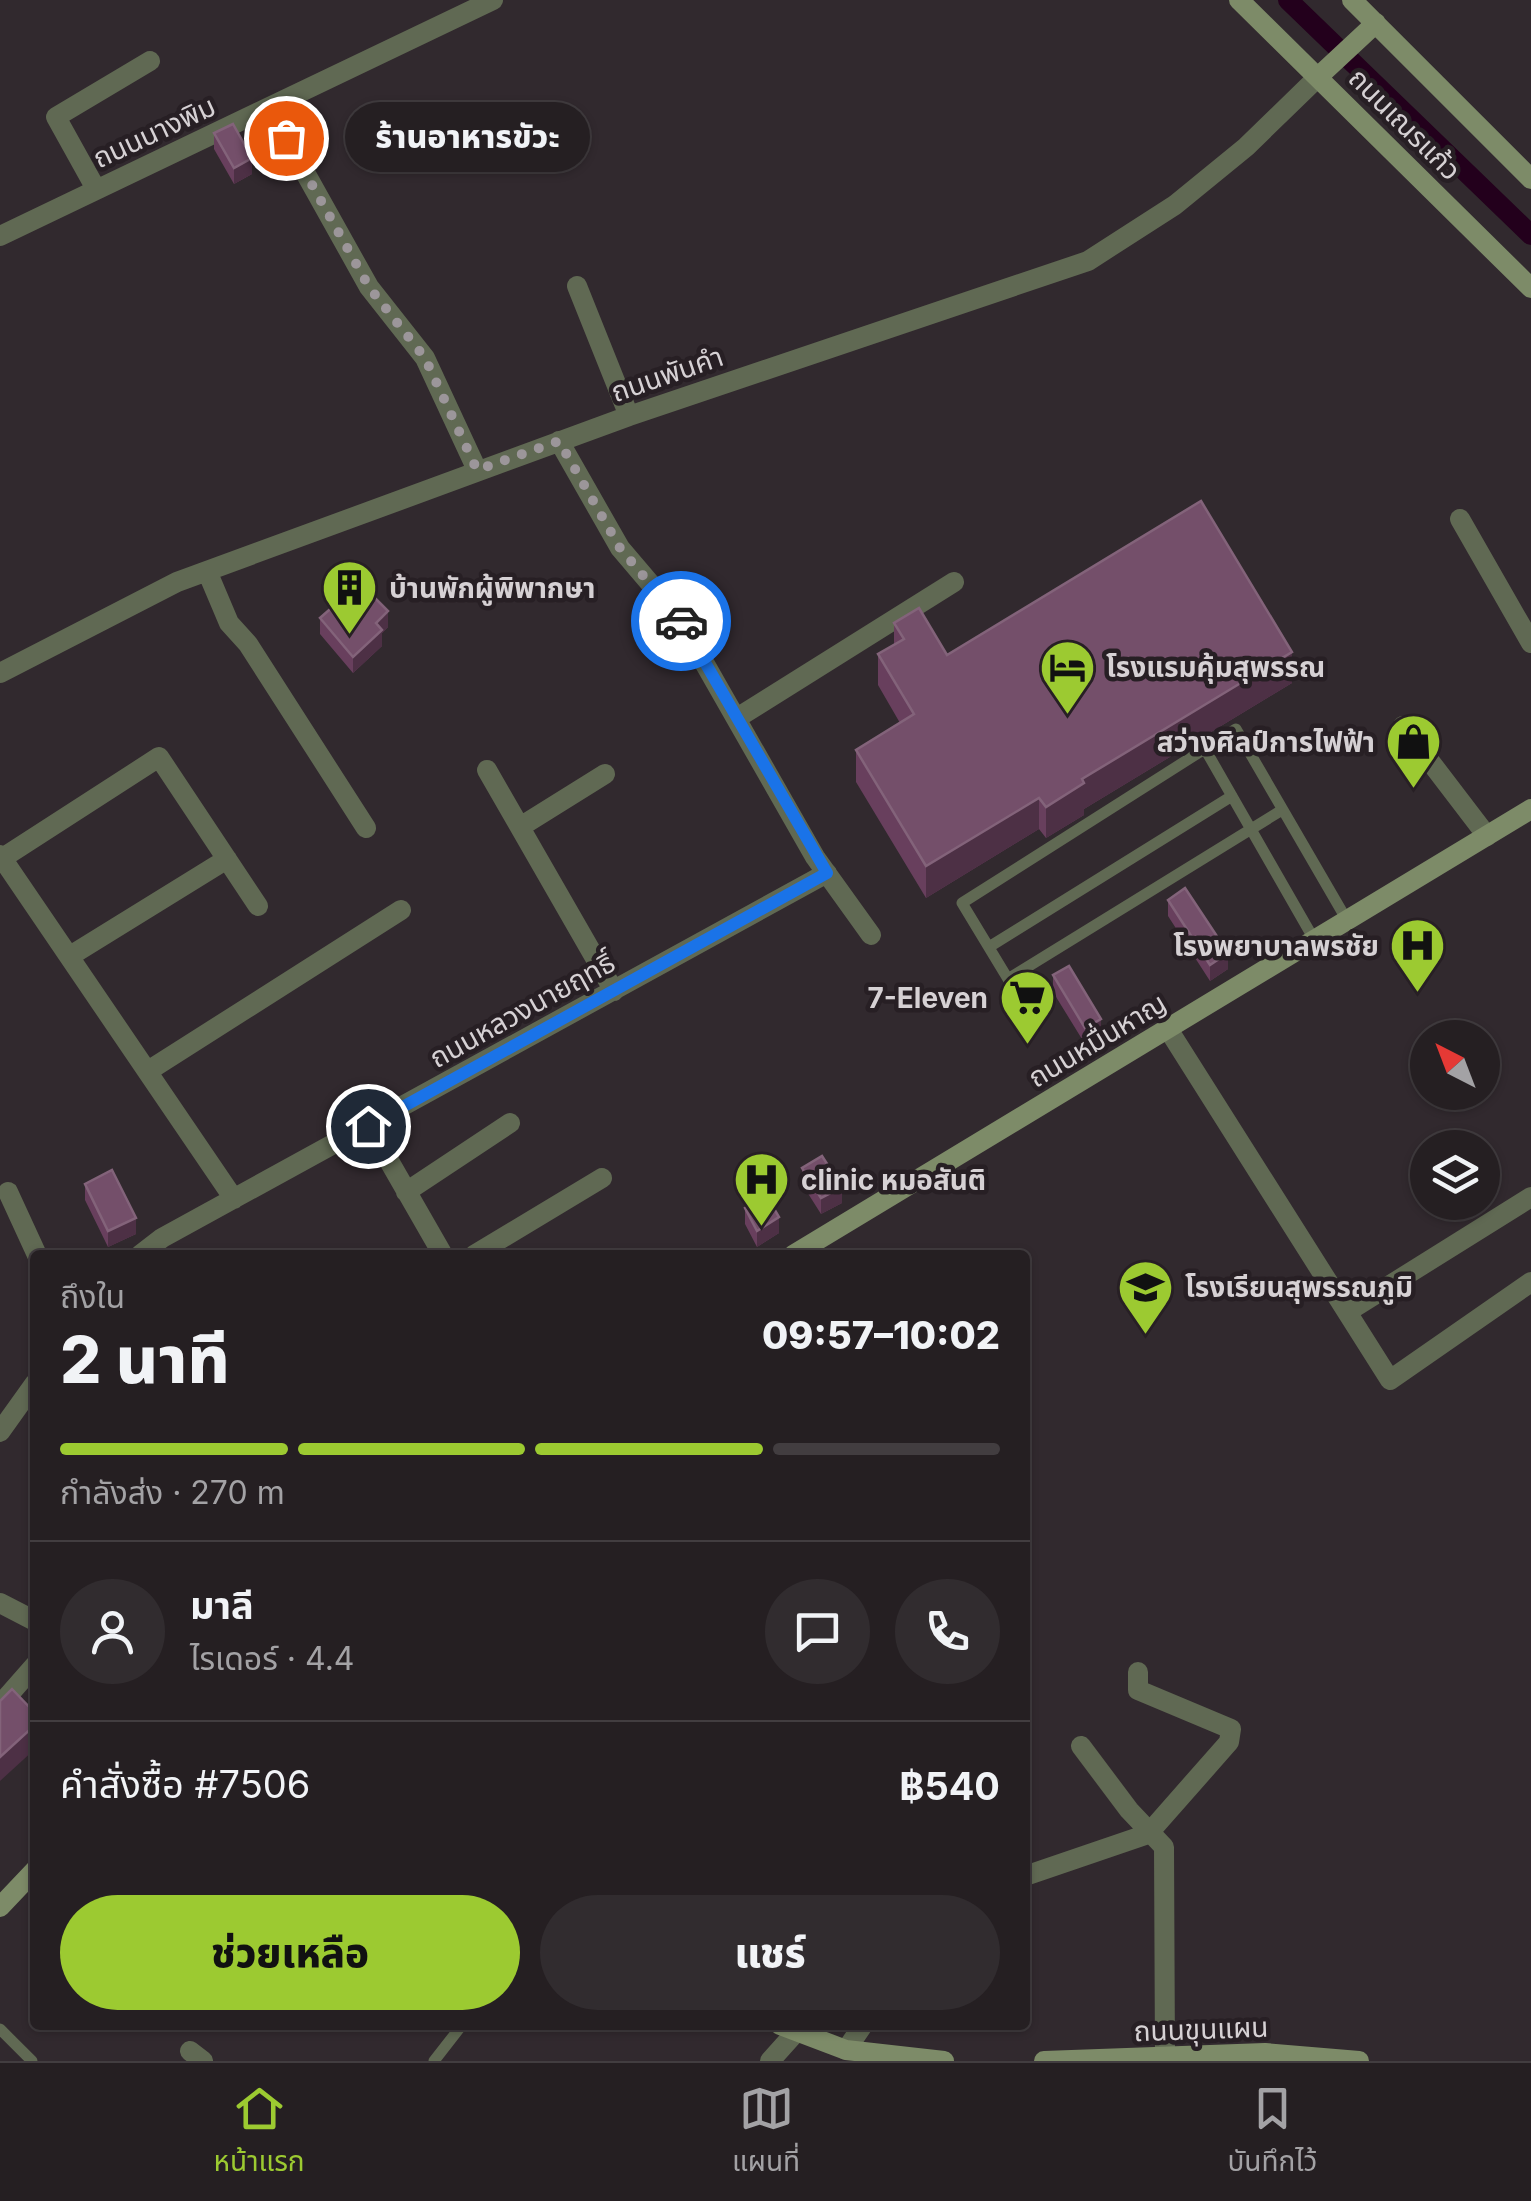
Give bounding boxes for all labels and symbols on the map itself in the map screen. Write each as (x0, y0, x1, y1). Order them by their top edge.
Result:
street label: ถนนเณรแก้ว (1342, 61, 1468, 187)
street label: ถนนนางพิม (87, 89, 221, 175)
pin (244, 96, 329, 181)
callout: ร้านอาหารขัวะ (346, 103, 591, 173)
street label: ถนนพันคำ (606, 339, 728, 409)
building icon: บ้านพักผู้พิพากษา (320, 558, 380, 637)
place label: บ้านพักผู้พิพากษา (389, 571, 595, 606)
courier (631, 571, 731, 671)
hotel icon: โรงแรมคุ้มสุพรรณ (1037, 637, 1097, 716)
place label: โรงแรมคุ้มสุพรรณ (1106, 650, 1325, 684)
shop icon: สว่างศิลป์การไฟฟ้า (1384, 712, 1444, 791)
place label: สว่างศิลป์การไฟฟ้า (1157, 725, 1375, 759)
hospital icon: โรงพยาบาลพรชัย (1388, 916, 1448, 995)
place label: โรงพยาบาลพรชัย (1173, 929, 1379, 963)
street label: ถนนหลวงนายฤทธิ์ (423, 945, 621, 1075)
supermarket icon: 7-Eleven (997, 968, 1057, 1047)
place label: 7-Eleven (867, 981, 988, 1015)
street label: ถนนหมื่นหาญ (1021, 984, 1172, 1095)
north arrow (1410, 1020, 1500, 1110)
pin (326, 1084, 411, 1169)
hospital icon: clinic หมอสันติ (732, 1150, 792, 1229)
place label: clinic หมอสันติ (801, 1163, 986, 1197)
school or university icon: โรงเรียนสุพรรณภูมิ (1116, 1257, 1176, 1336)
place label: โรงเรียนสุพรรณภูมิ (1185, 1270, 1413, 1305)
street label: ถนนขุนแผน (1133, 2010, 1269, 2048)

